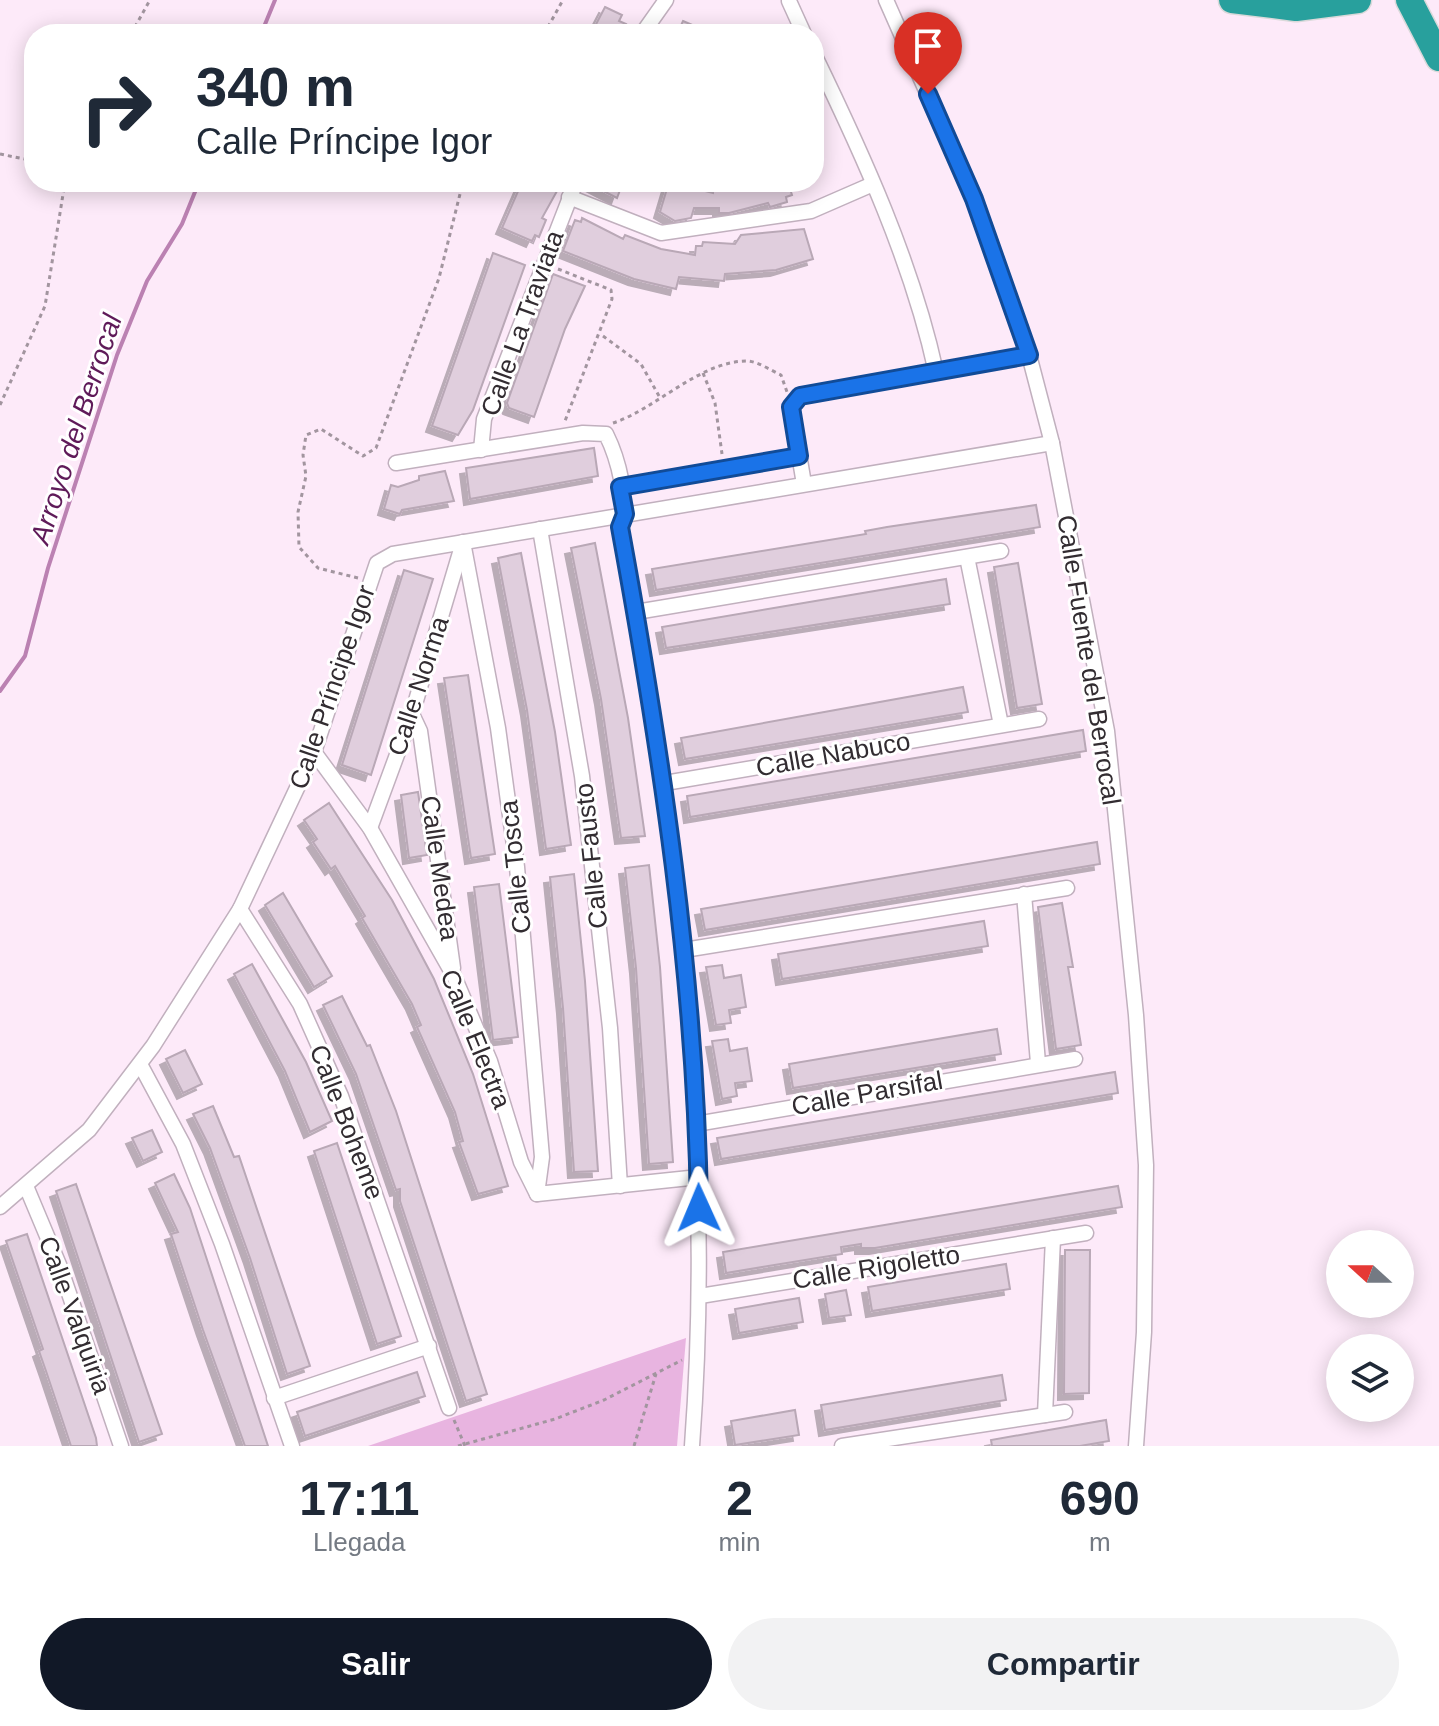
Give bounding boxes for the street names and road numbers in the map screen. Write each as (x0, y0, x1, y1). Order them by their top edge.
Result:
street label: Calle La Traviata (475, 226, 570, 420)
street label: Calle Fuente del Berrocal (1051, 513, 1127, 807)
street label: Calle Príncipe Igor (283, 581, 381, 793)
street label: Calle Norma (381, 612, 455, 759)
street label: Calle Nabuco (754, 726, 912, 782)
street label: Calle Fausto (568, 782, 614, 930)
street label: Calle Medea (415, 794, 465, 943)
street label: Calle Tosca (493, 798, 537, 935)
street label: Calle Electra (434, 965, 518, 1113)
street label: Calle Boheme (304, 1040, 390, 1204)
street label: Calle Parsifal (789, 1065, 945, 1121)
street label: Calle Valquiria (33, 1232, 118, 1398)
street label: Calle Rigoletto (790, 1239, 962, 1295)

